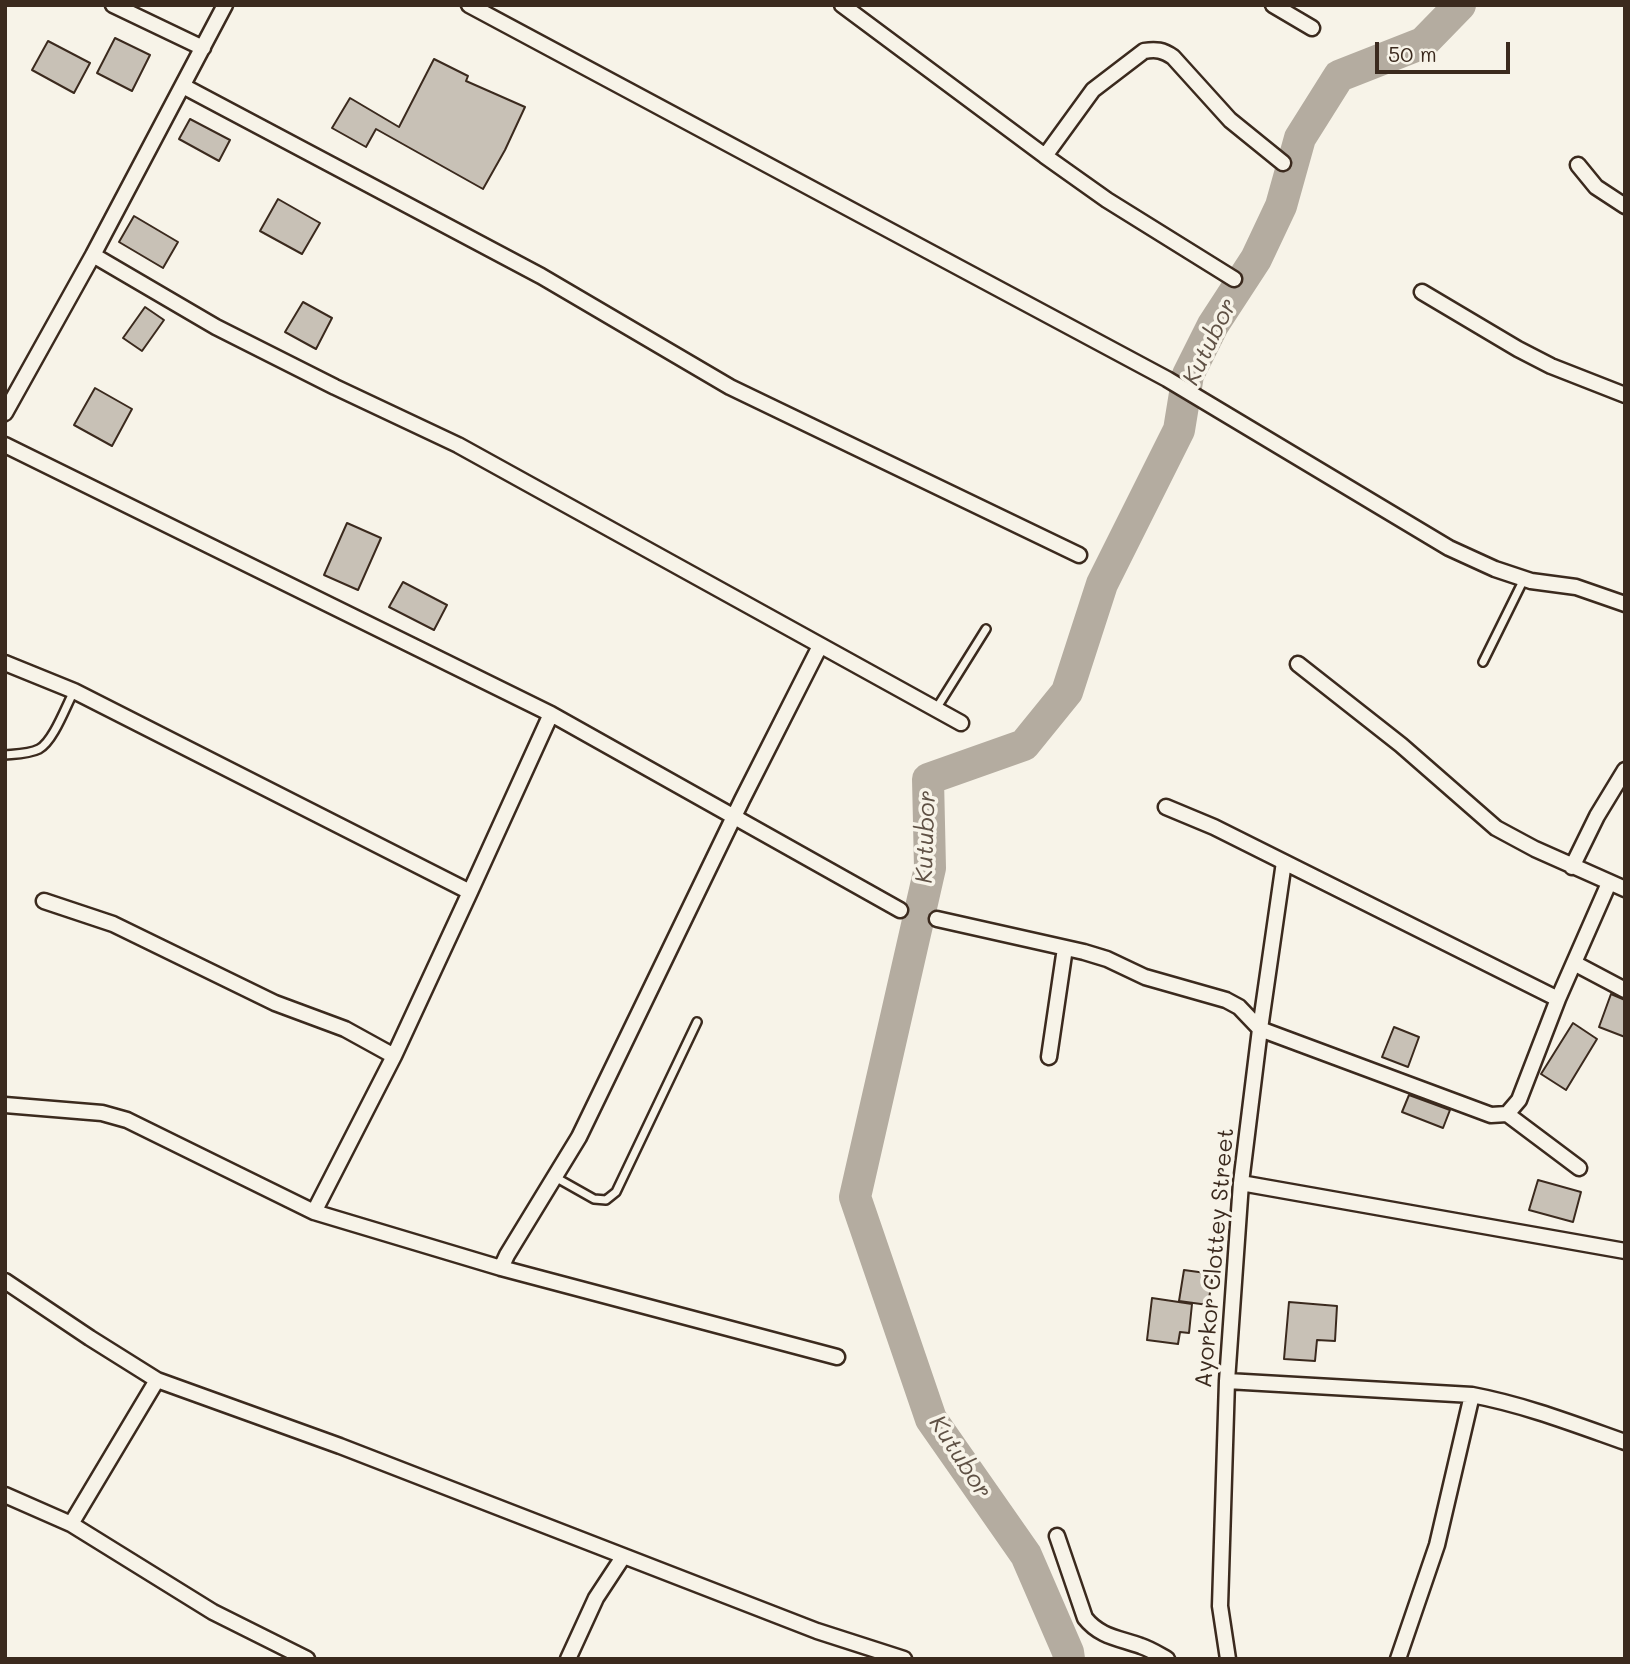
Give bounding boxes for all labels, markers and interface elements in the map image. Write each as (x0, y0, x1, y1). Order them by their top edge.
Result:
scale bar (1378, 28, 1513, 72)
text: 50 m (1388, 40, 1437, 67)
water label: Kutubor (1177, 294, 1243, 390)
water label: Kutubor (910, 790, 942, 884)
street label: Ayorkor Clottey Street (1190, 1127, 1240, 1389)
water label: Kutubor (923, 1410, 997, 1504)

